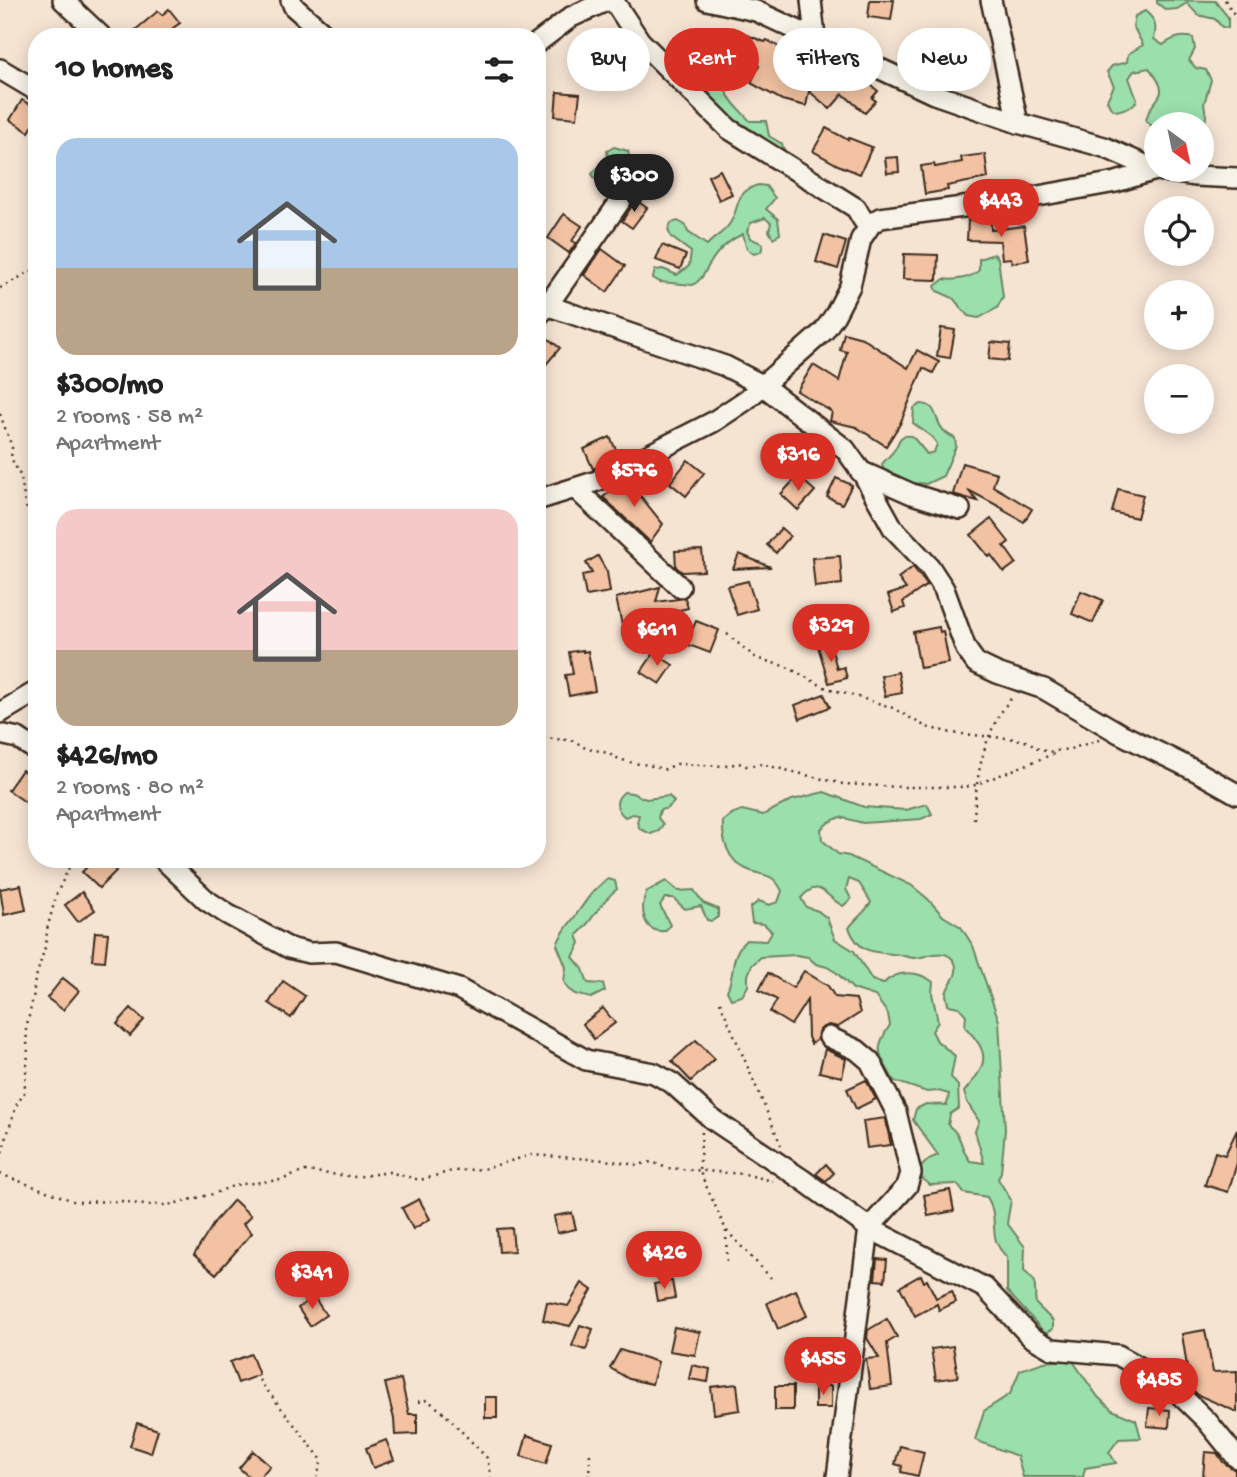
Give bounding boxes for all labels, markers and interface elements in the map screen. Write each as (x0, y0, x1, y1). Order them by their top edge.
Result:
chip: Buy (567, 28, 650, 91)
chip: Rent (664, 28, 759, 91)
chip: Filters (773, 28, 883, 91)
chip: New (897, 28, 991, 91)
icon: filters (480, 51, 518, 89)
text: 10 homes (56, 53, 172, 88)
north arrow (1144, 112, 1214, 182)
map controls (1144, 112, 1214, 434)
pin: $300 (593, 154, 675, 214)
text: $300 (610, 163, 658, 190)
pin: $443 (960, 180, 1042, 239)
icon: home (224, 183, 350, 309)
text: $443 (979, 188, 1023, 215)
button: locate (1144, 196, 1214, 266)
button: + (1144, 280, 1214, 350)
button: − (1144, 364, 1214, 434)
text: $300/mo (56, 369, 163, 404)
text: 2 rooms · 58 m² (56, 404, 203, 431)
text: Apartment (56, 431, 160, 458)
pin: $316 (757, 434, 839, 493)
text: $316 (776, 442, 820, 469)
pin: $576 (593, 449, 675, 509)
text: $576 (611, 458, 657, 485)
icon: home (224, 554, 350, 680)
pin: $329 (790, 604, 872, 664)
pin: $611 (616, 608, 698, 668)
text: $329 (808, 613, 854, 640)
text: $611 (637, 617, 677, 644)
text: $426/mo (56, 740, 158, 775)
text: 2 rooms · 80 m² (56, 775, 204, 802)
text: Apartment (56, 802, 160, 829)
pin: $426 (623, 1232, 705, 1291)
text: $426 (642, 1240, 686, 1267)
pin: $341 (271, 1252, 353, 1311)
text: $341 (291, 1260, 333, 1287)
pin: $455 (782, 1338, 864, 1397)
text: $455 (800, 1346, 846, 1373)
pin: $485 (1118, 1358, 1200, 1418)
text: $485 (1136, 1367, 1182, 1394)

